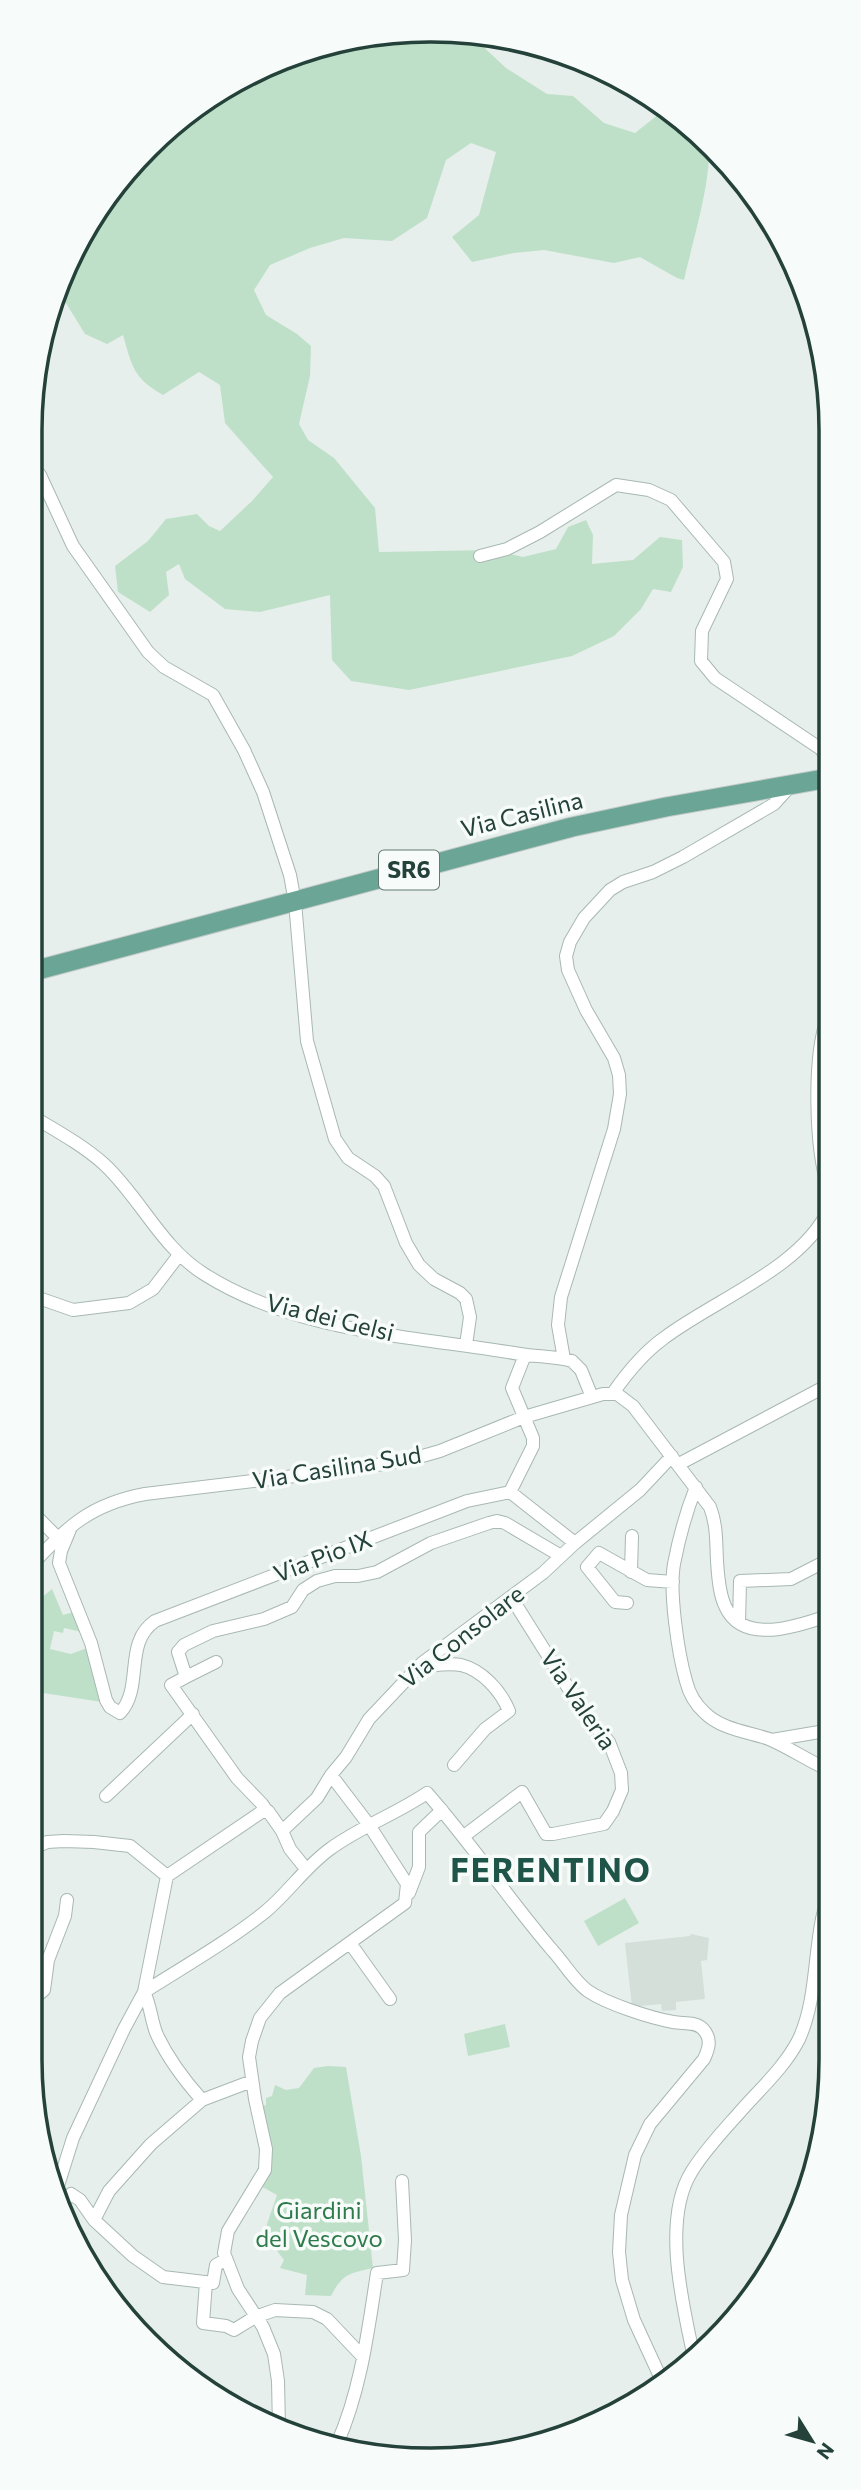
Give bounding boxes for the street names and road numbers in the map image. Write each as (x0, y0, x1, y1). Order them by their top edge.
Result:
street label: Via Casilina (458, 784, 586, 843)
road number: SR6 (379, 850, 439, 890)
street label: Via dei Gelsi (264, 1287, 397, 1346)
street label: Via Casilina Sud (250, 1439, 423, 1494)
street label: Via Pio IX (269, 1524, 376, 1588)
street label: Via Consolare (393, 1578, 529, 1693)
street label: Via Valeria (535, 1644, 623, 1755)

